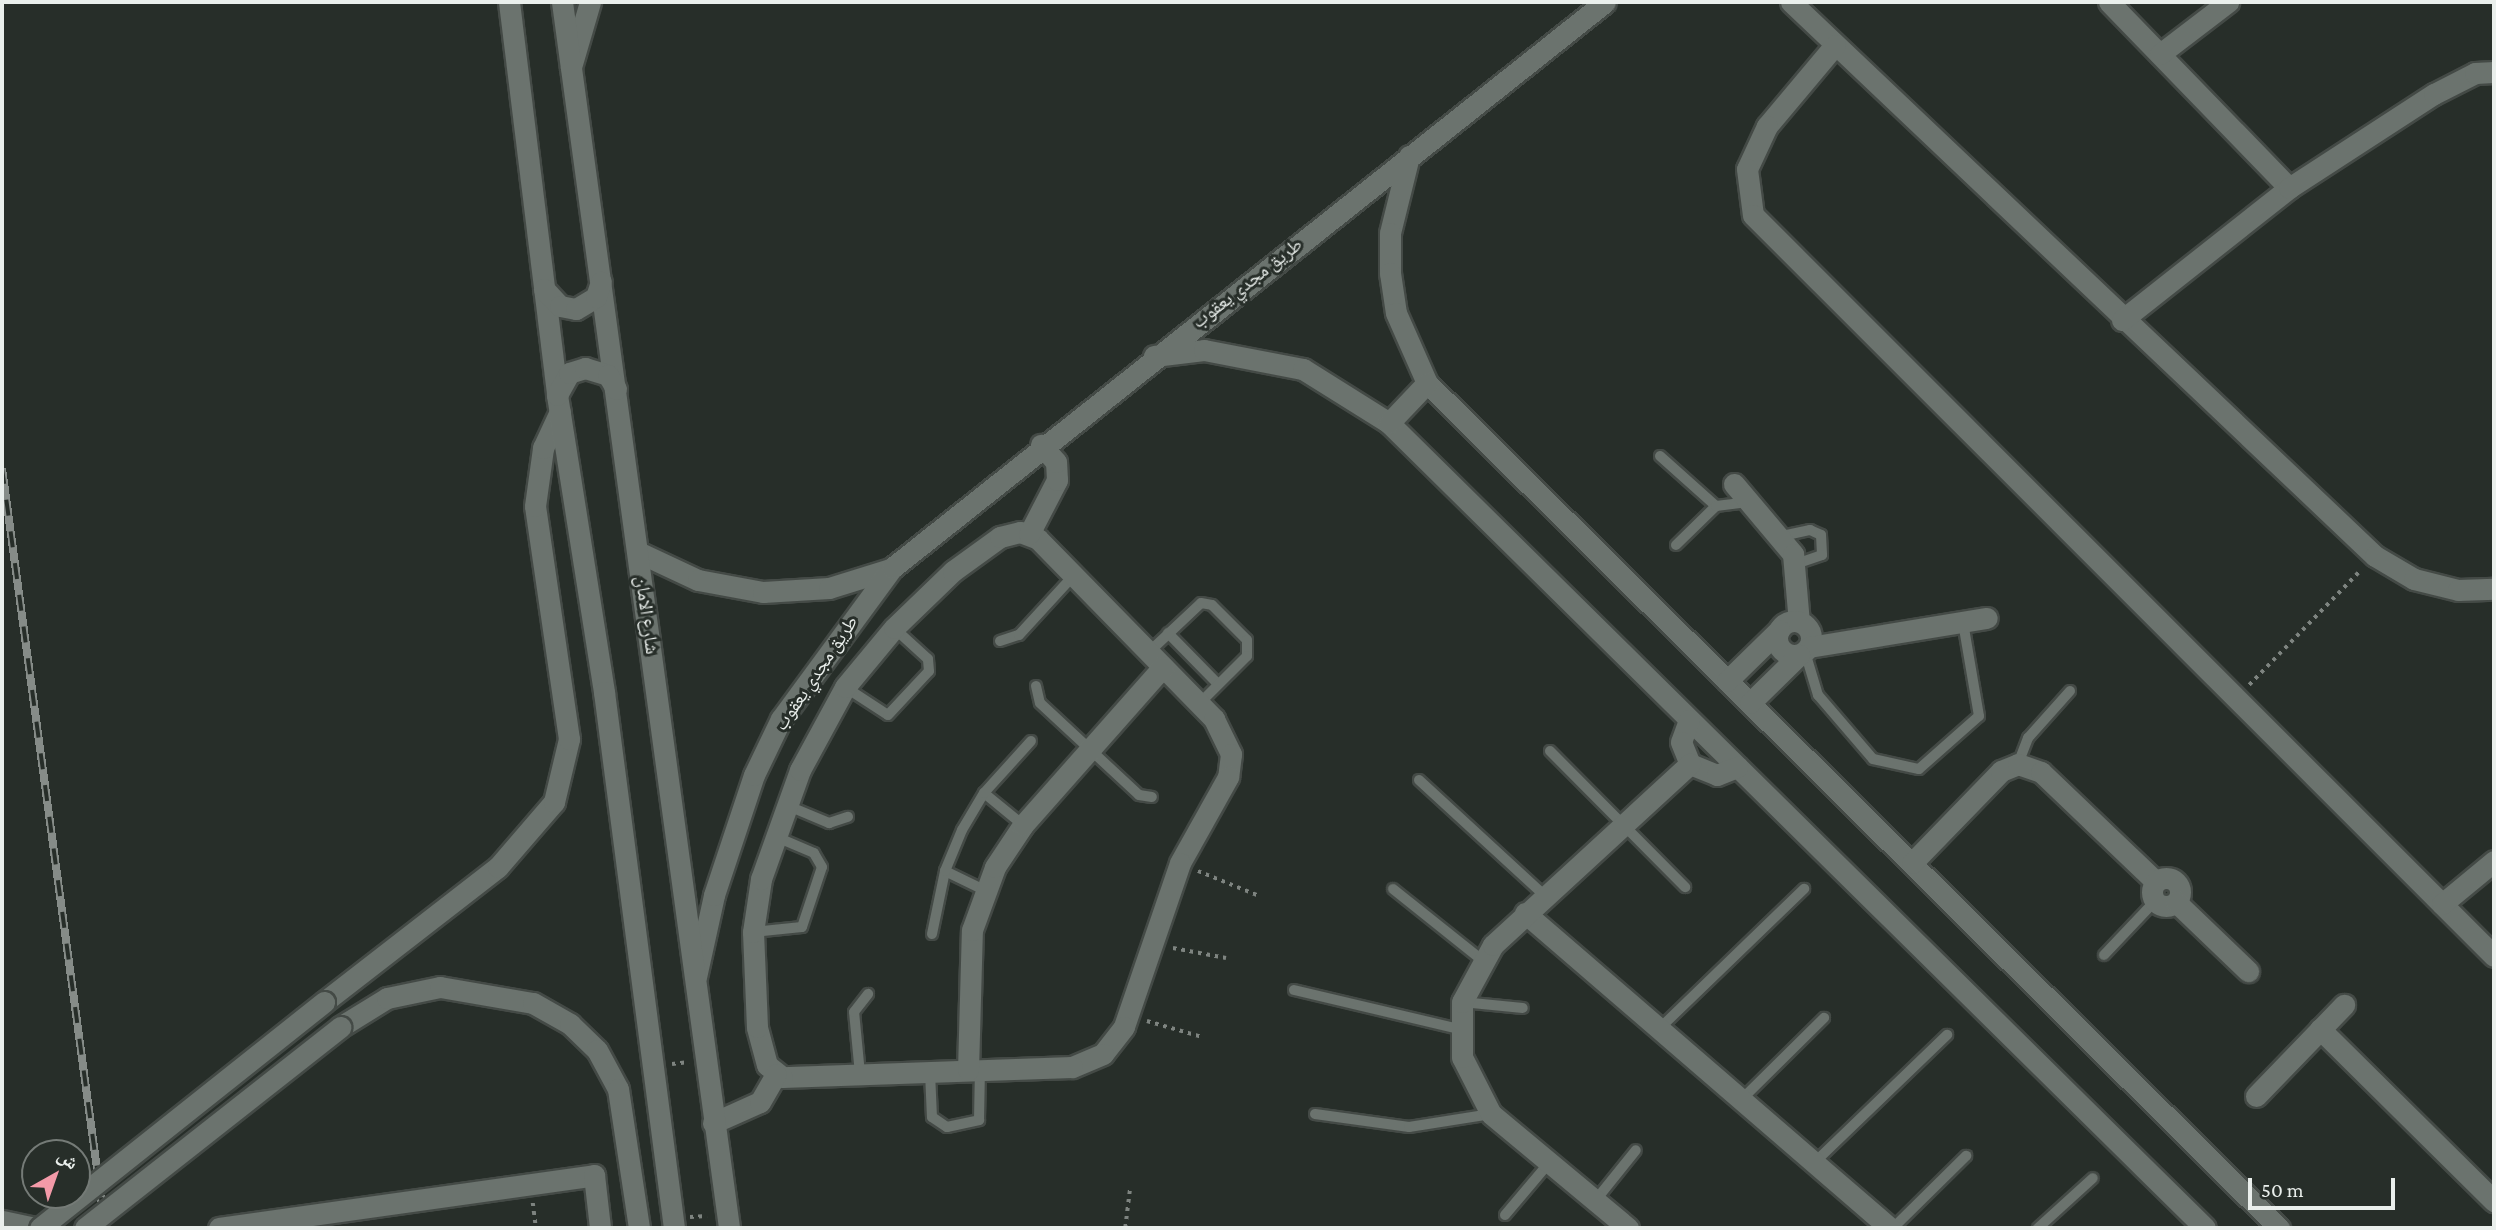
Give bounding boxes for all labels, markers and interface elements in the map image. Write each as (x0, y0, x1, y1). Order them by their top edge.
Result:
street label: طريق مجدي يعقوب (1187, 233, 1307, 333)
street label: شارع الامان (630, 574, 664, 656)
street label: طريق مجدي يعقوب (769, 611, 863, 735)
north arrow (21, 1139, 91, 1209)
text: ش (54, 1145, 83, 1174)
scale bar (2251, 1164, 2398, 1208)
text: 50 m (2261, 1178, 2304, 1202)

